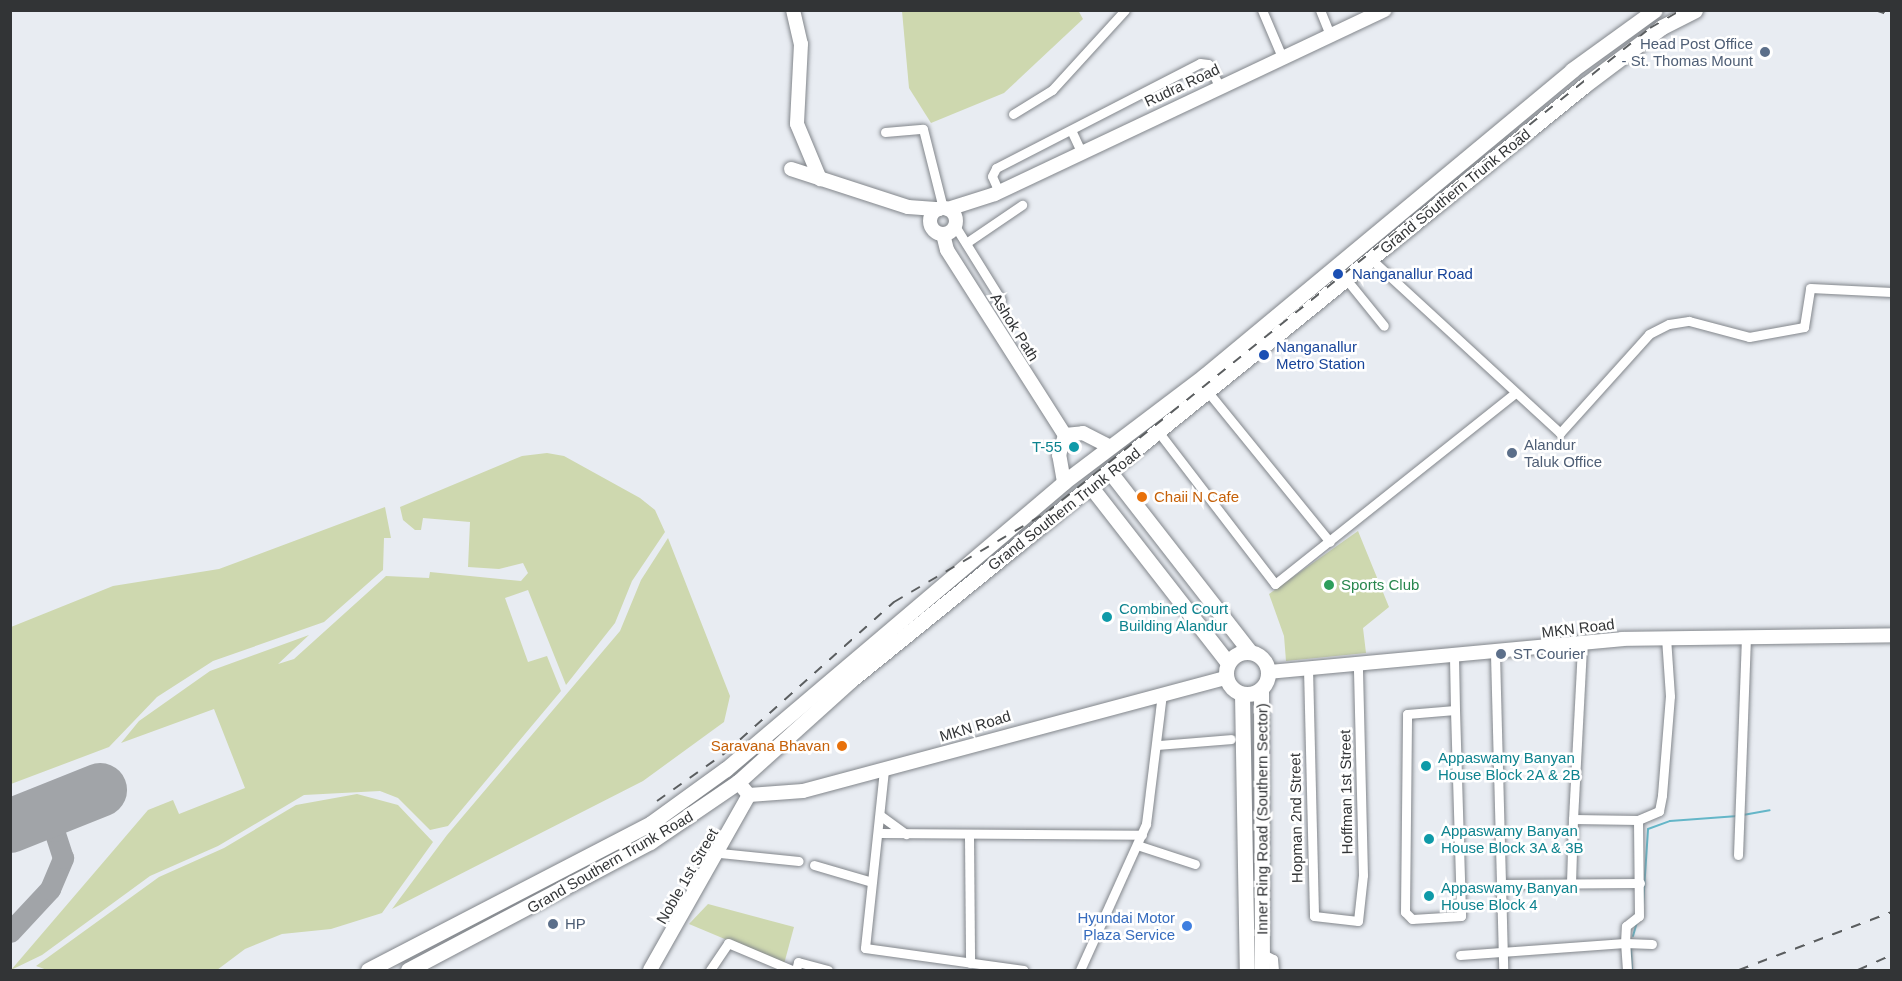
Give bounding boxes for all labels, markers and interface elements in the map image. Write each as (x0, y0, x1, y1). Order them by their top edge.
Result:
place label: Head Post Office - St. Thomas Mount (1621, 34, 1753, 69)
marker: Head Post Office - St. Thomas Mount (1758, 45, 1772, 59)
street label: Rudra Road (1142, 60, 1222, 110)
street label: Grand Southern Trunk Road (1376, 125, 1534, 257)
marker: Nanganallur Road (1329, 265, 1347, 283)
place label: Nanganallur Road (1352, 265, 1473, 283)
street label: Ashok Path (987, 290, 1043, 364)
place label: Nanganallur Metro Station (1276, 337, 1365, 372)
marker: Nanganallur Metro Station (1257, 348, 1271, 362)
place label: Alandur Taluk Office (1524, 435, 1602, 470)
place label: T-55 (1032, 438, 1062, 456)
marker: T-55 (1067, 440, 1081, 454)
street label: Grand Southern Trunk Road (984, 444, 1144, 574)
marker: Alandur Taluk Office (1505, 446, 1519, 460)
place label: Chaii N Cafe (1154, 488, 1239, 506)
marker: Chaii N Cafe (1135, 490, 1149, 504)
place label: Sports Club (1341, 576, 1419, 594)
marker: Sports Club (1322, 578, 1336, 592)
place label: Combined Court Building Alandur (1119, 599, 1228, 634)
marker: Combined Court Building Alandur (1100, 610, 1114, 624)
street label: MKN Road (1540, 615, 1616, 641)
place label: ST Courier (1513, 645, 1586, 663)
marker: ST Courier (1494, 647, 1508, 661)
street label: Inner Ring Road (Southern Sector) (1253, 703, 1271, 935)
street label: MKN Road (937, 707, 1013, 745)
street label: Hoffman 1st Street (1336, 729, 1356, 855)
place label: Saravana Bhavan (711, 737, 830, 755)
marker: Saravana Bhavan (835, 739, 849, 753)
place label: Appaswamy Banyan House Block 2A & 2B (1438, 748, 1581, 783)
street label: Hopman 2nd Street (1286, 753, 1306, 883)
marker: Appaswamy Banyan House Block 2A & 2B (1419, 759, 1433, 773)
street label: Grand Southern Trunk Road (524, 807, 696, 917)
place label: Appaswamy Banyan House Block 3A & 3B (1441, 821, 1584, 856)
street label: Noble 1st Street (652, 825, 722, 927)
marker: Appaswamy Banyan House Block 3A & 3B (1422, 832, 1436, 846)
place label: Appaswamy Banyan House Block 4 (1441, 878, 1578, 913)
marker: Appaswamy Banyan House Block 4 (1422, 889, 1436, 903)
place label: Hyundai Motor Plaza Service (1077, 908, 1175, 943)
place label: HP (565, 915, 586, 933)
marker: HP (546, 917, 560, 931)
marker: Hyundai Motor Plaza Service (1180, 919, 1194, 933)

